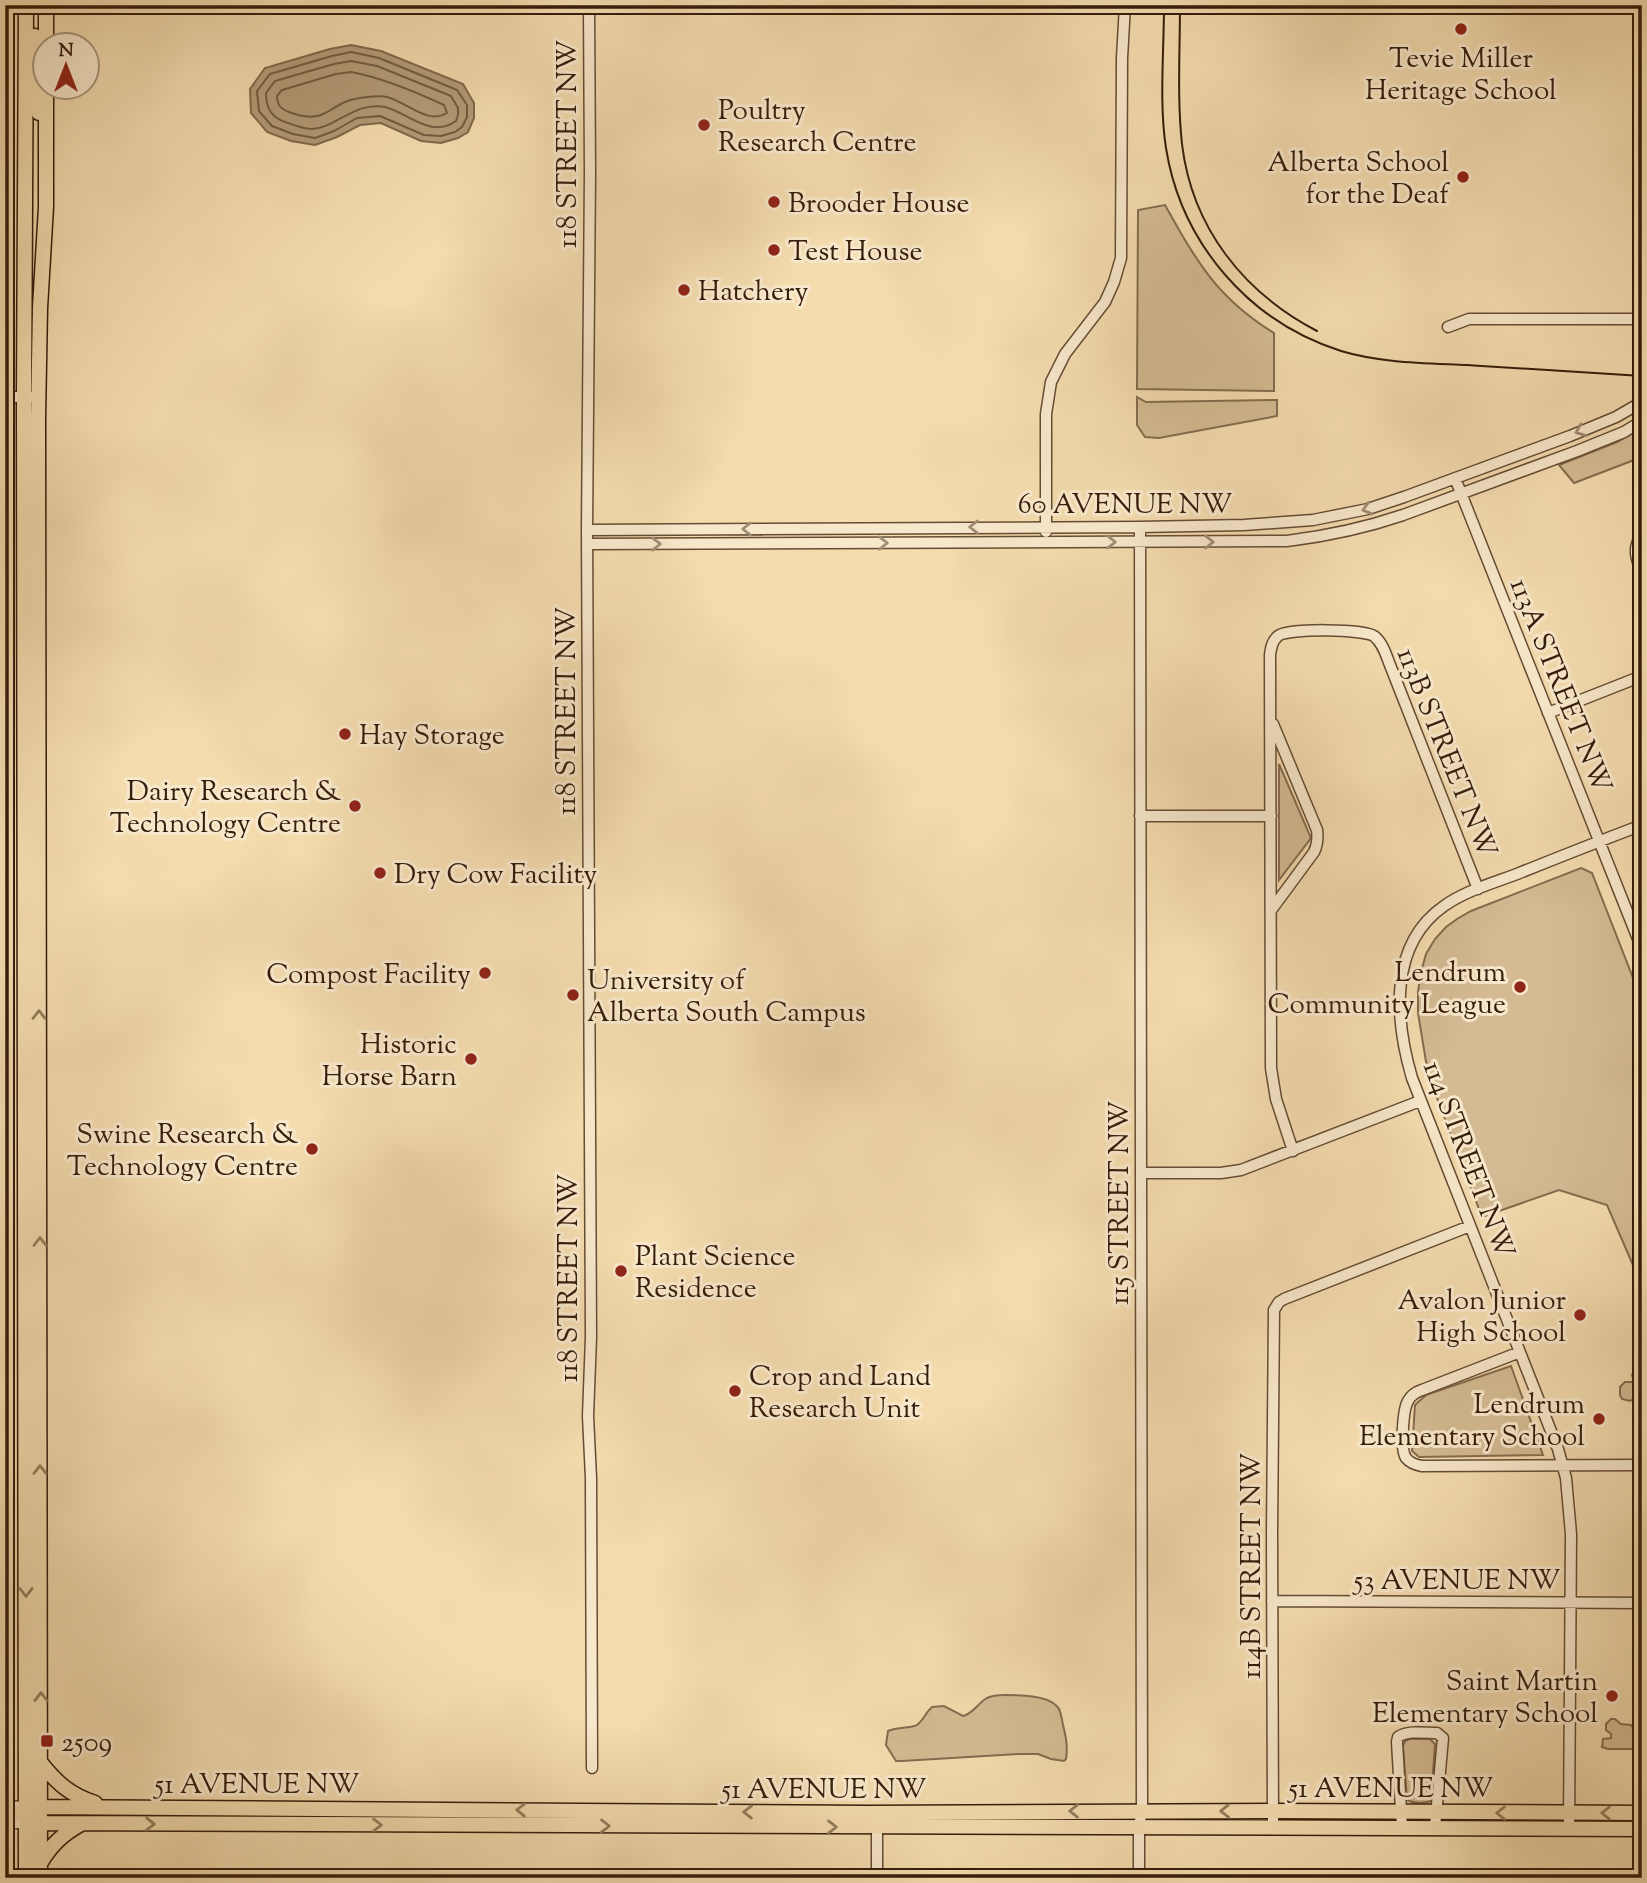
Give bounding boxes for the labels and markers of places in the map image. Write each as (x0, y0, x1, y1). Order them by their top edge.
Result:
marker: Tevie Miller Heritage School (1453, 21, 1469, 37)
place label: Tevie Miller Heritage School (1365, 40, 1557, 112)
place label: Poultry Research Centre (718, 92, 917, 164)
marker: Poultry Research Centre (696, 117, 712, 133)
place label: Alberta School for the Deaf (1267, 144, 1450, 216)
marker: Alberta School for the Deaf (1455, 169, 1471, 185)
place label: Brooder House (788, 185, 969, 225)
marker: Brooder House (766, 194, 782, 210)
place label: Test House (788, 233, 922, 273)
marker: Test House (766, 242, 782, 258)
place label: Hatchery (698, 273, 809, 313)
marker: Hatchery (676, 282, 692, 298)
place label: Hay Storage (359, 717, 505, 757)
marker: Hay Storage (337, 726, 353, 742)
place label: Dairy Research & Technology Centre (110, 773, 341, 845)
marker: Dairy Research & Technology Centre (347, 798, 363, 814)
place label: Dry Cow Facility (394, 856, 597, 896)
marker: Dry Cow Facility (372, 865, 388, 881)
place label: Lendrum Community League (1268, 954, 1506, 1026)
place label: Compost Facility (266, 956, 471, 996)
place label: University of Alberta South Campus (587, 962, 866, 1034)
marker: Compost Facility (477, 965, 493, 981)
marker: Lendrum Community League (1512, 979, 1528, 995)
marker: University of Alberta South Campus (565, 987, 581, 1003)
place label: Historic Horse Barn (322, 1026, 457, 1098)
marker: Historic Horse Barn (463, 1051, 479, 1067)
place label: Swine Research & Technology Centre (67, 1116, 298, 1188)
marker: Swine Research & Technology Centre (304, 1141, 320, 1157)
place label: Plant Science Residence (635, 1238, 796, 1310)
marker: Plant Science Residence (613, 1263, 629, 1279)
place label: Avalon Junior High School (1397, 1282, 1566, 1354)
marker: Avalon Junior High School (1572, 1307, 1588, 1323)
place label: Crop and Land Research Unit (749, 1358, 931, 1430)
marker: Crop and Land Research Unit (727, 1383, 743, 1399)
place label: Lendrum Elementary School (1359, 1386, 1585, 1458)
marker: Lendrum Elementary School (1591, 1411, 1607, 1427)
place label: Saint Martin Elementary School (1372, 1663, 1598, 1735)
marker: Saint Martin Elementary School (1604, 1688, 1620, 1704)
place label: 2509 (61, 1724, 112, 1764)
marker: 2509 (39, 1733, 55, 1749)

